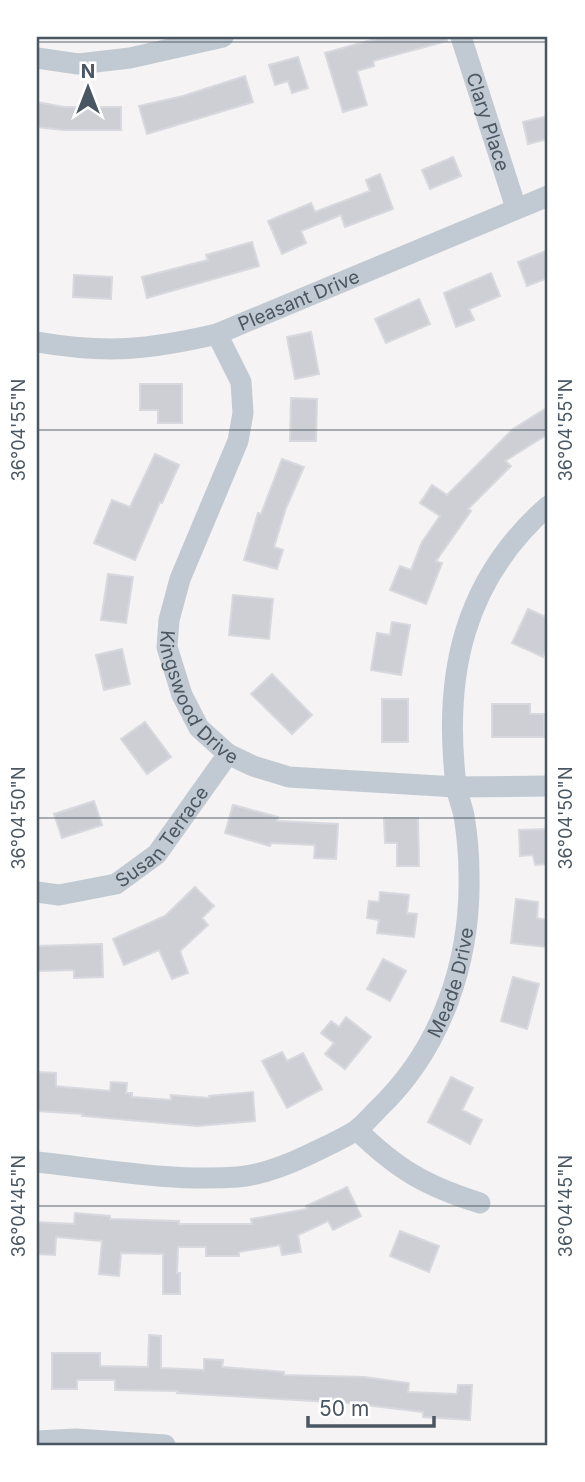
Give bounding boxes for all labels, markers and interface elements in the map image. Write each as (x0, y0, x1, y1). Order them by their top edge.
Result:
north arrow (52, 52, 122, 122)
text: N (81, 60, 95, 83)
street label: Clary Place (461, 70, 514, 174)
street label: Pleasant Drive (235, 265, 363, 336)
text: 36°04'55"N (8, 379, 29, 481)
text: 36°04'55"N (555, 379, 576, 481)
street label: Kingswood Drive (155, 629, 241, 769)
text: 36°04'50"N (8, 766, 29, 870)
text: 36°04'50"N (555, 766, 576, 870)
street label: Susan Terrace (111, 782, 214, 893)
street label: Meade Drive (423, 926, 478, 1041)
text: 36°04'45"N (8, 1155, 29, 1257)
text: 36°04'45"N (555, 1155, 576, 1257)
scale bar (308, 1384, 434, 1428)
text: 50 m (319, 1396, 369, 1421)

